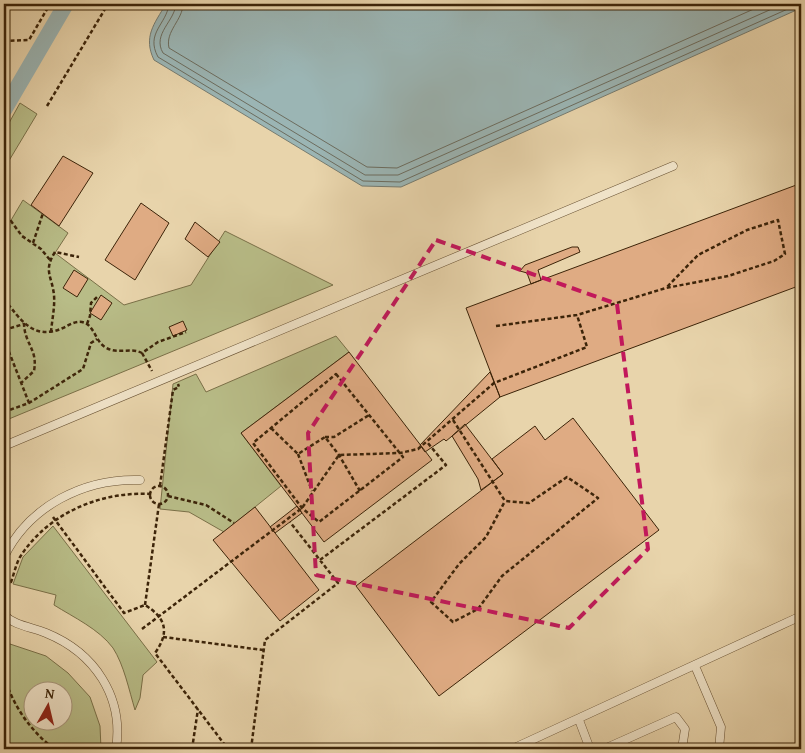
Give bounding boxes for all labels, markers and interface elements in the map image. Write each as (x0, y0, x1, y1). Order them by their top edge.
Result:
north arrow (22, 680, 72, 730)
text: N (44, 683, 56, 704)

